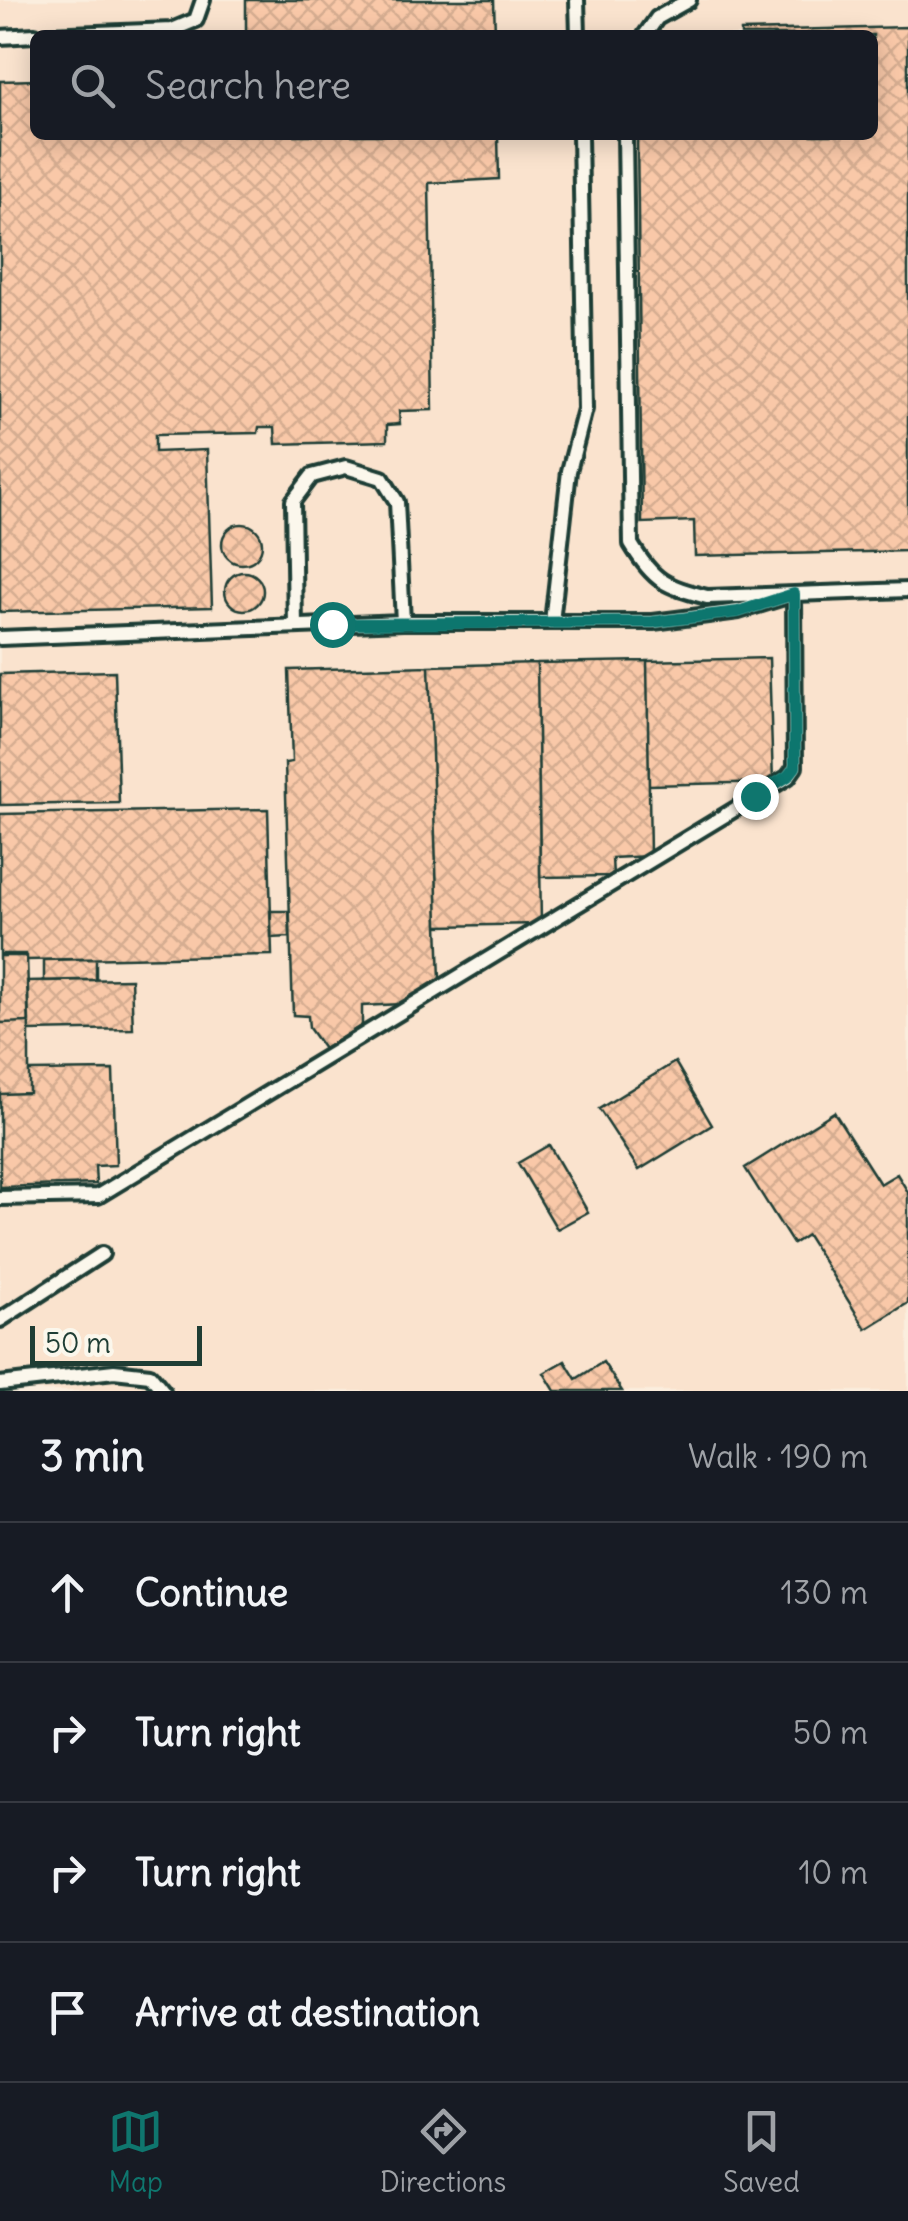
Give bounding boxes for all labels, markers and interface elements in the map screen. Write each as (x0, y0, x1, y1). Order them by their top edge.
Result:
search box (30, 30, 878, 140)
icon: search (65, 58, 120, 113)
text: Search here (145, 62, 351, 109)
route start (310, 602, 356, 648)
route end (733, 774, 779, 820)
scale bar (30, 1321, 202, 1366)
text: 50 m (45, 1325, 111, 1361)
text: 3 min (40, 1430, 144, 1482)
text: Walk · 190 m (688, 1436, 868, 1477)
icon: ahead (40, 1565, 95, 1620)
text: Continue (135, 1569, 288, 1616)
text: 130 m (780, 1572, 868, 1613)
icon: right (40, 1705, 95, 1760)
text: Turn right (135, 1709, 301, 1756)
text: 50 m (793, 1712, 868, 1753)
icon: right (40, 1845, 95, 1900)
text: Turn right (135, 1849, 301, 1896)
text: 10 m (799, 1852, 868, 1893)
icon: arrive (40, 1985, 95, 2040)
text: Arrive at destination (135, 1989, 480, 2036)
tab: Map (108, 2104, 163, 2200)
tab: Directions (380, 2104, 506, 2200)
tab: Saved (723, 2104, 800, 2200)

